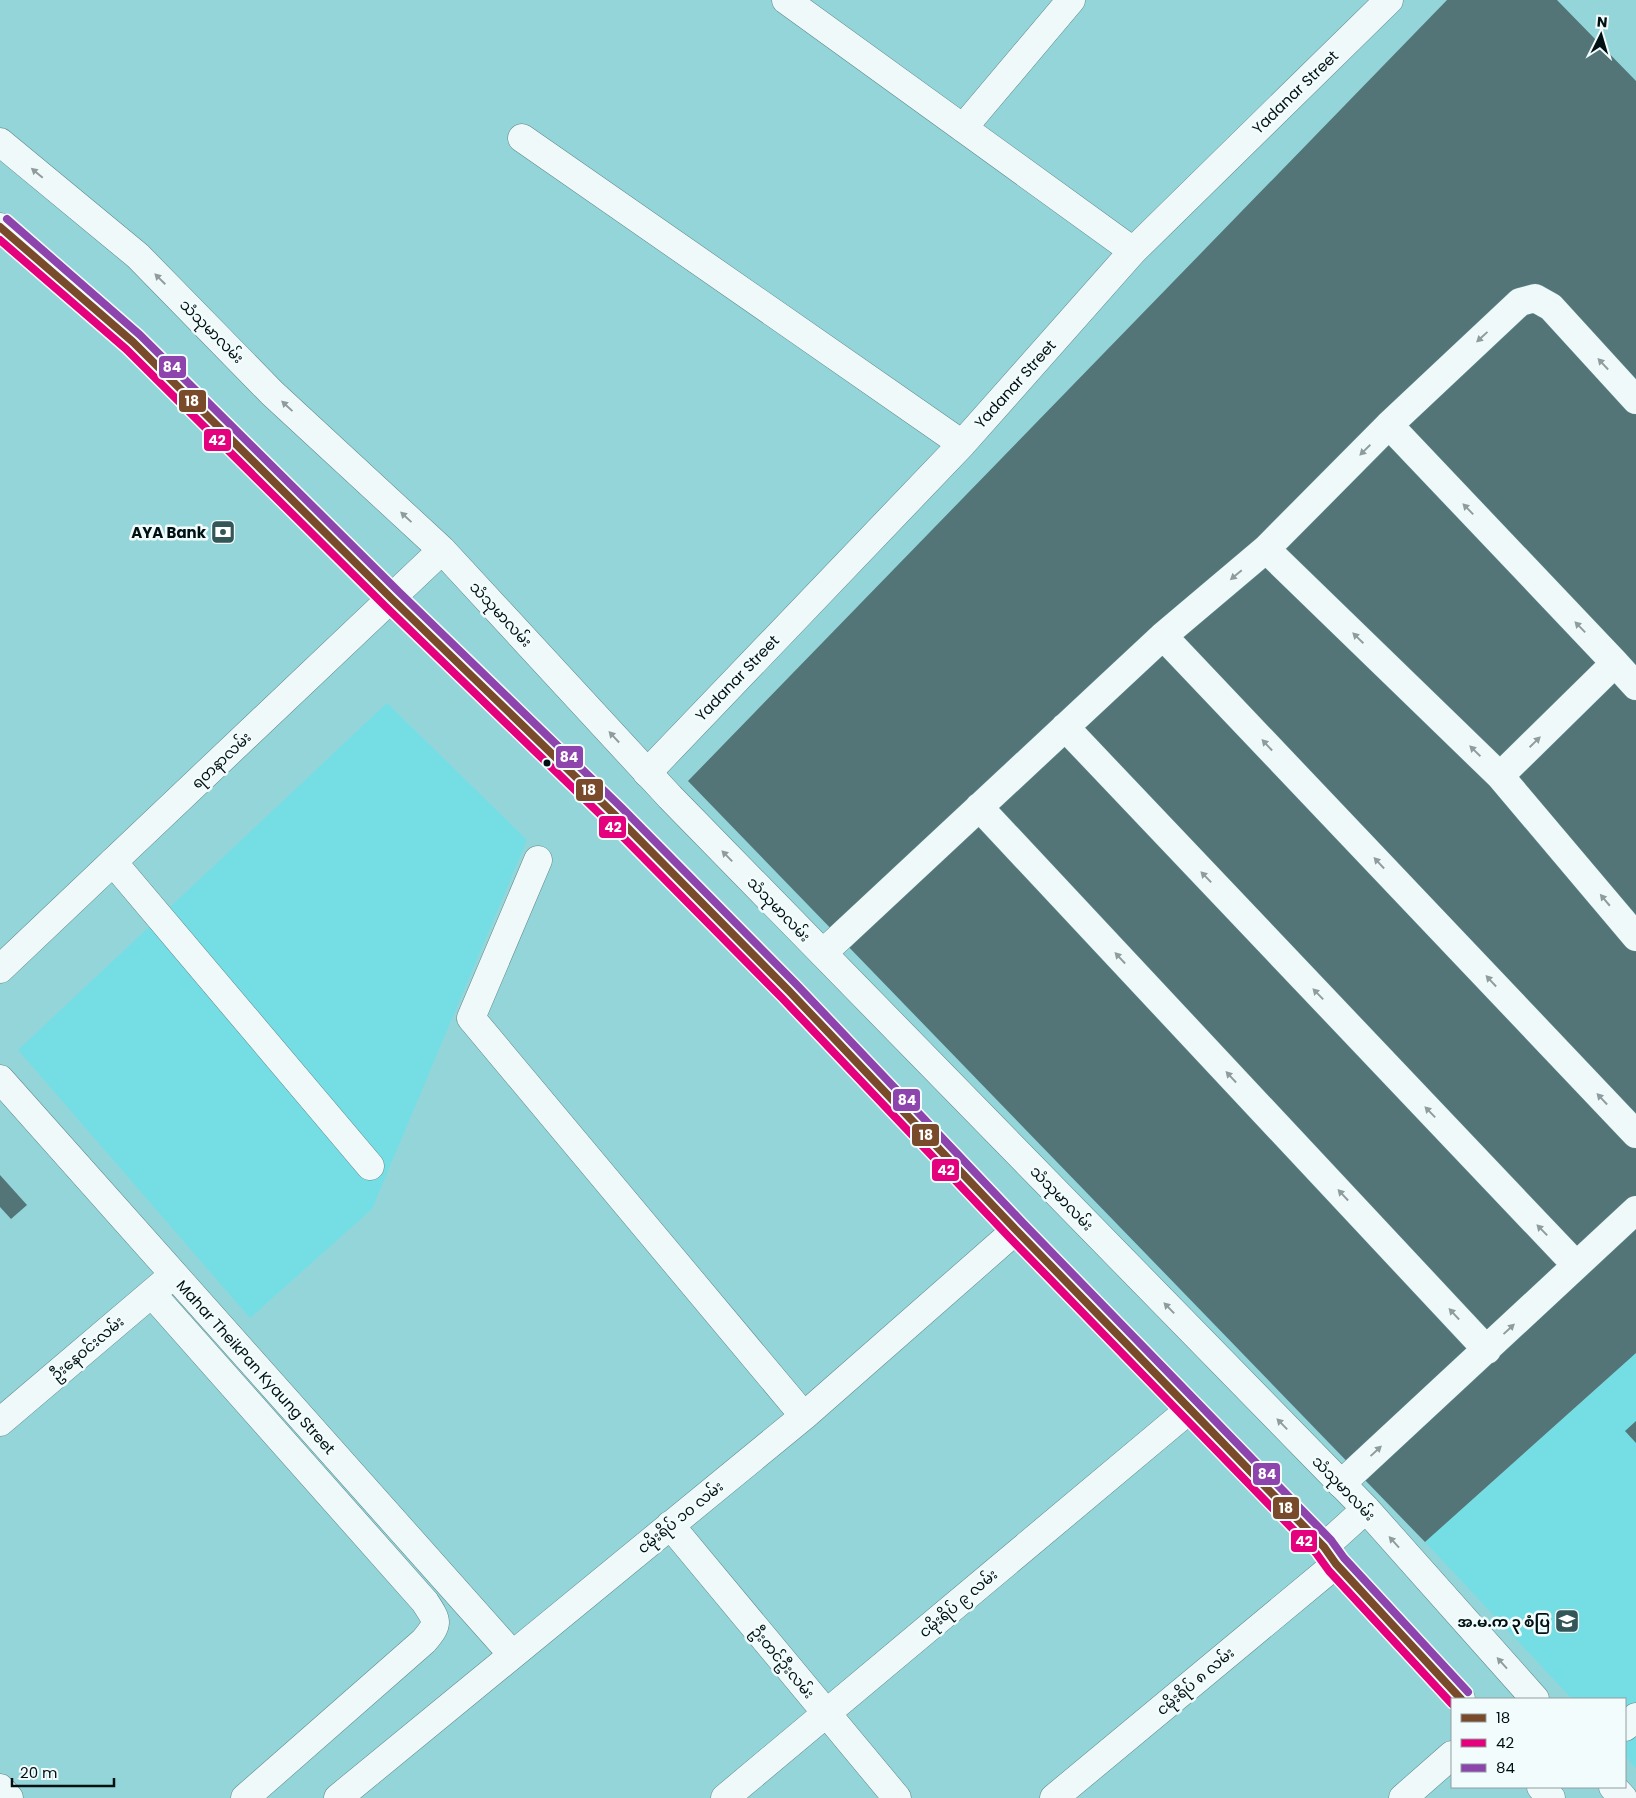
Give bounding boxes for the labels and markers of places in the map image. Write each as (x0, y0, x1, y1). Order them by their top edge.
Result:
bank icon: AYA Bank (210, 519, 236, 545)
place label: AYA Bank (131, 522, 207, 543)
unlabelled marker (542, 758, 552, 768)
school or university icon: အ.မ.က ၃ စံပြ (1554, 1608, 1580, 1634)
place label: အ.မ.က ၃ စံပြ (1458, 1611, 1550, 1634)

